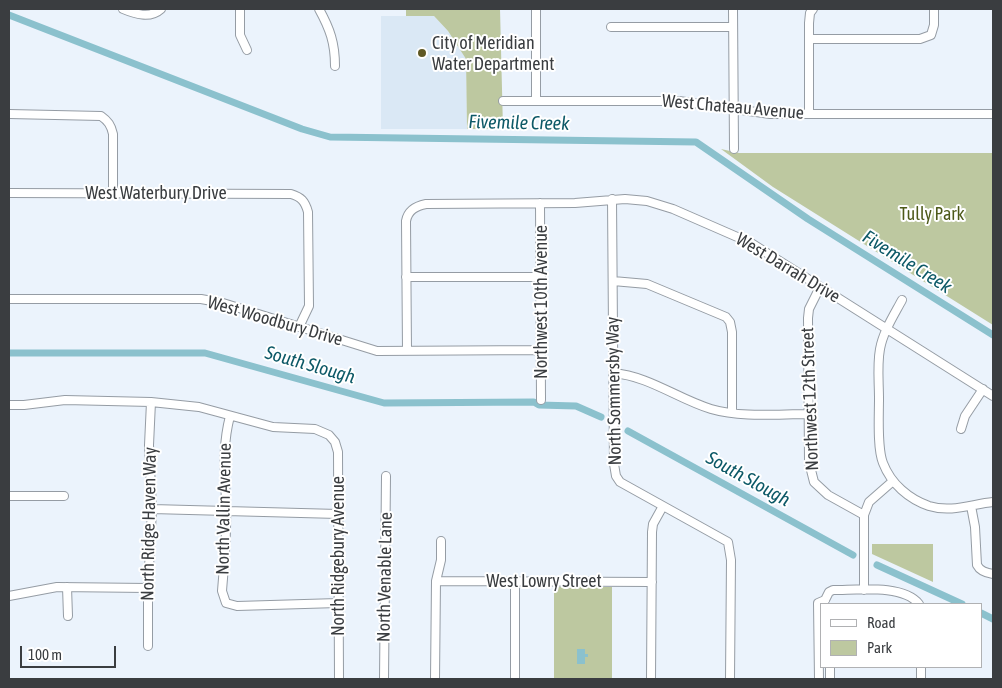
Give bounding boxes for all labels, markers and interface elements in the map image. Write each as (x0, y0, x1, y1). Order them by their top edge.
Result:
place label: City of Meridian Water Department (432, 32, 554, 74)
marker: City of Meridian Water Department (416, 47, 428, 59)
street label: West Chateau Avenue (661, 90, 805, 124)
water label: Fivemile Creek (468, 111, 570, 135)
street label: West Waterbury Drive (85, 182, 227, 204)
park label: Tully Park (900, 203, 964, 225)
street label: Northwest 10th Avenue (530, 225, 552, 379)
water label: Fivemile Creek (858, 226, 956, 298)
street label: West Darrah Drive (732, 228, 844, 308)
street label: West Woodbury Drive (205, 291, 345, 351)
street label: North Sommersby Way (602, 316, 626, 466)
street label: Northwest 12th Street (797, 327, 823, 471)
water label: South Slough (262, 341, 358, 389)
street label: North Vallin Avenue (212, 443, 236, 575)
street label: North Ridge Haven Way (137, 447, 161, 601)
water label: South Slough (702, 447, 794, 511)
street label: North Ridgebury Avenue (327, 476, 349, 636)
street label: North Venable Lane (373, 512, 397, 642)
street label: West Lowry Street (486, 570, 602, 592)
legend (820, 603, 982, 668)
text: Road (867, 614, 896, 631)
scale bar (22, 636, 119, 668)
text: Park (867, 639, 892, 656)
text: 100 m (28, 646, 62, 663)

